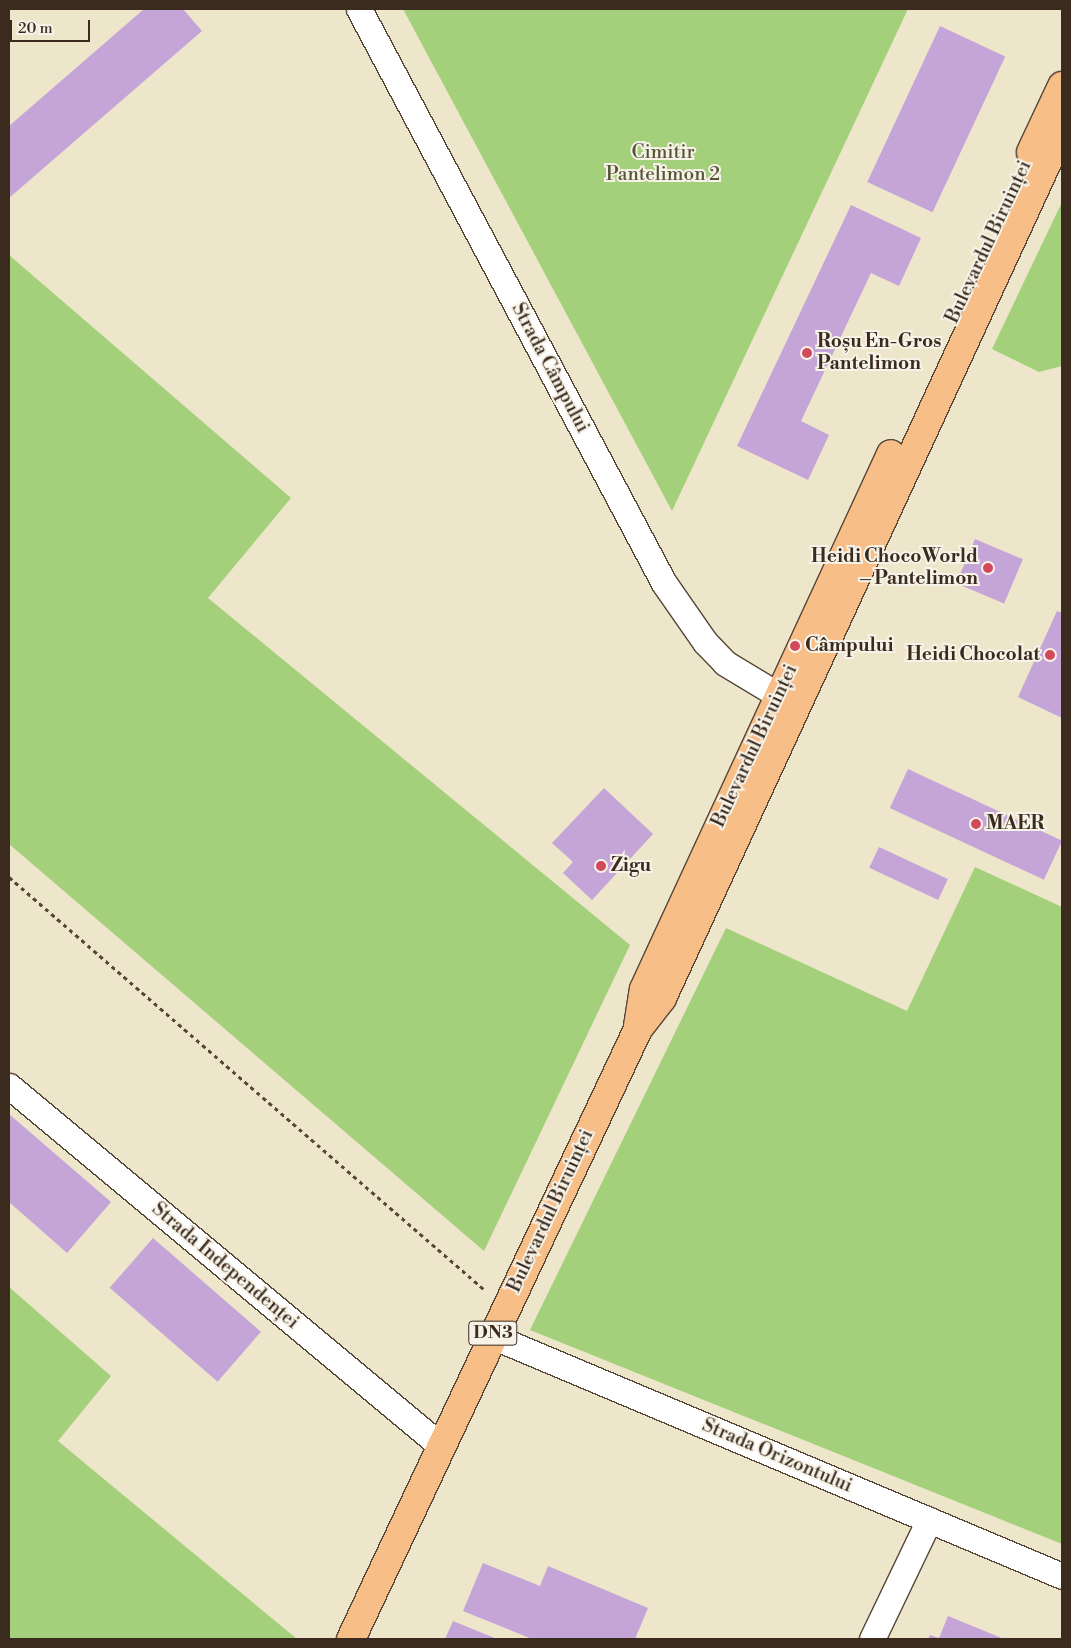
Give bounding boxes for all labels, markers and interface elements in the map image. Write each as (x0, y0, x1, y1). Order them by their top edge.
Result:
scale bar (12, 10, 92, 42)
text: 20 m (18, 19, 53, 38)
park label: Cimitir Pantelimon 2 (606, 142, 720, 186)
street label: Bulevardul Biruinței (941, 157, 1037, 327)
street label: Strada Câmpului (506, 299, 594, 437)
place label: Roșu En-Gros Pantelimon (817, 331, 941, 375)
marker: Roșu En-Gros Pantelimon (801, 347, 813, 359)
place label: Heidi ChocoWorld – Pantelimon (811, 546, 978, 590)
marker: Heidi ChocoWorld – Pantelimon (982, 562, 994, 574)
place label: Câmpului (805, 635, 894, 657)
marker: Câmpului (789, 640, 801, 652)
place label: Heidi Chocolat (906, 644, 1040, 666)
marker: Heidi Chocolat (1044, 649, 1056, 661)
street label: Bulevardul Biruinței (707, 661, 803, 831)
place label: MAER (986, 813, 1044, 835)
marker: MAER (970, 818, 982, 830)
place label: Zigu (611, 855, 651, 877)
marker: Zigu (595, 860, 607, 872)
street label: Bulevardul Biruinței (503, 1126, 599, 1296)
street label: Strada Independenței (147, 1198, 303, 1334)
road number: DN3 (468, 1318, 518, 1349)
street label: Strada Orizontului (699, 1414, 855, 1498)

